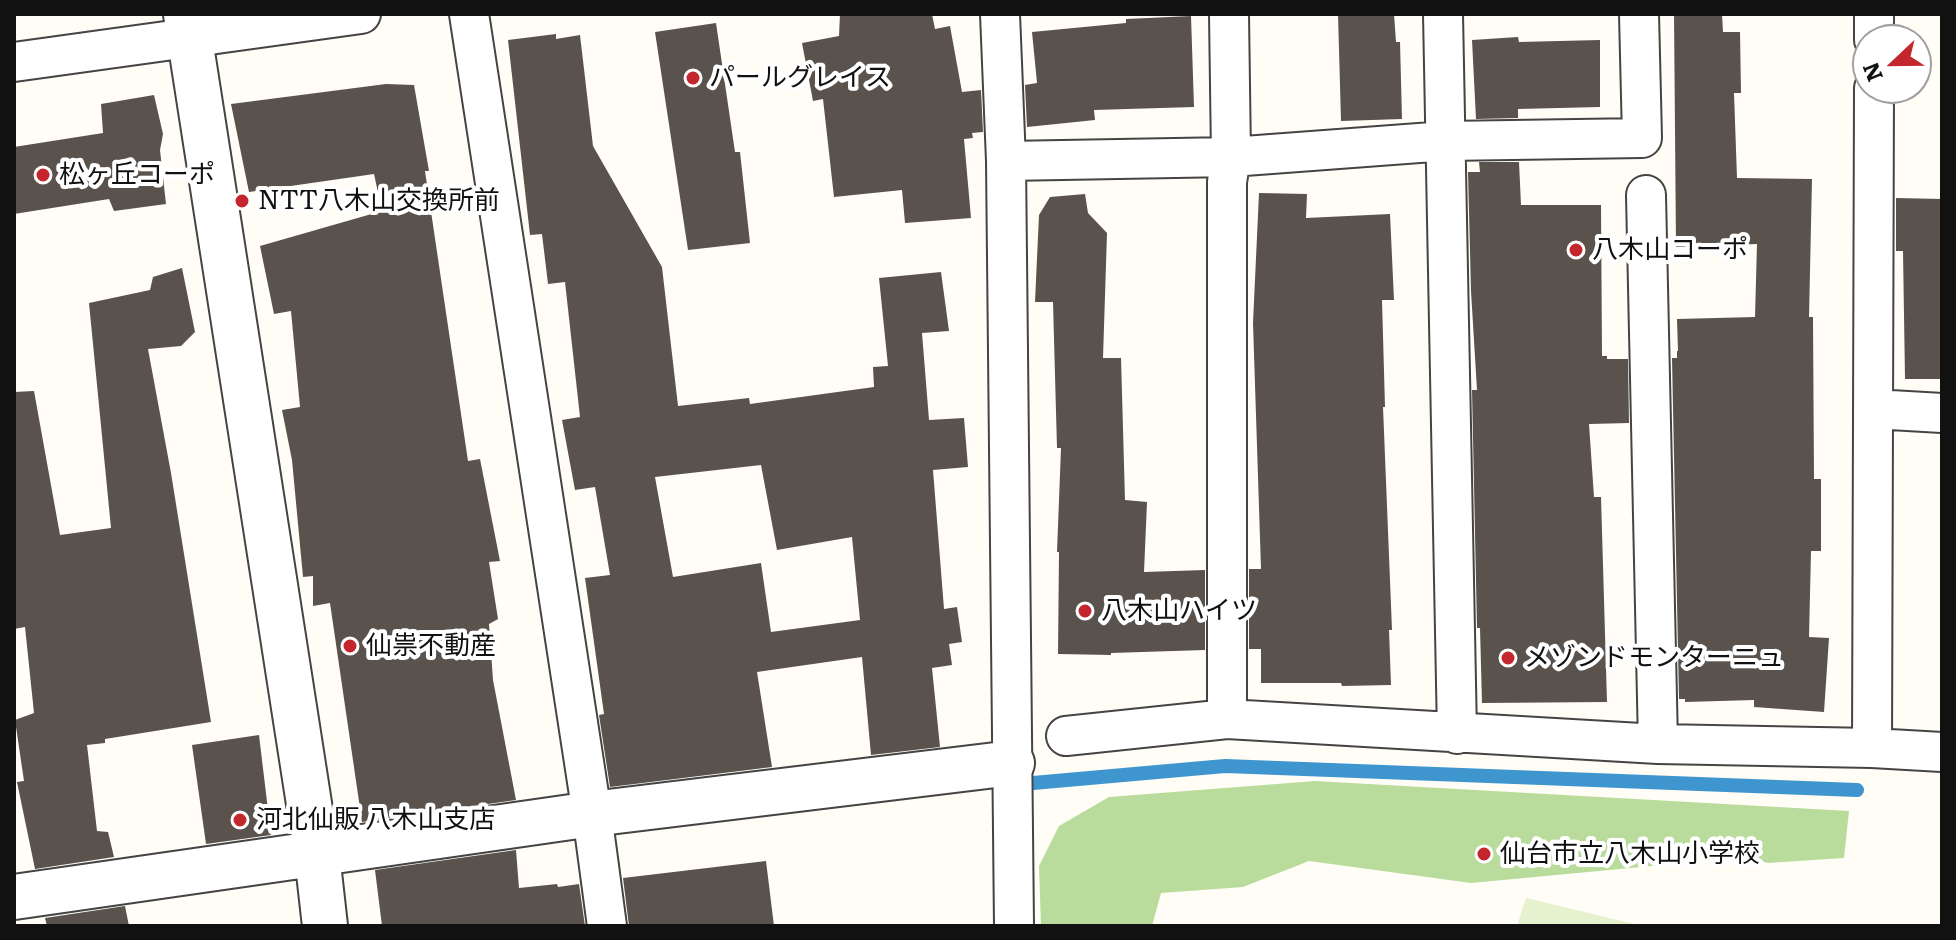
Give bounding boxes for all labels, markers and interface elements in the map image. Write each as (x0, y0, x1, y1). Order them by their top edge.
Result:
north arrow (1852, 24, 1932, 104)
text: N (1852, 58, 1890, 87)
place label: パールグレイス (709, 62, 891, 94)
marker: パールグレイス (684, 69, 702, 87)
place label: 松ヶ丘コーポ (59, 159, 215, 191)
marker: 松ヶ丘コーポ (34, 166, 52, 184)
place label: NTT八木山交換所前 (258, 185, 500, 217)
marker: NTT八木山交換所前 (233, 192, 251, 210)
place label: 八木山コーポ (1592, 234, 1748, 266)
marker: 八木山コーポ (1567, 241, 1585, 259)
place label: 八木山ハイツ (1101, 595, 1257, 627)
marker: 八木山ハイツ (1076, 602, 1094, 620)
place label: 仙祟不動産 (366, 630, 496, 662)
marker: 仙祟不動産 (341, 637, 359, 655)
place label: メゾンドモンターニュ (1524, 642, 1784, 674)
marker: メゾンドモンターニュ (1499, 649, 1517, 667)
place label: 河北仙販 八木山支店 (256, 804, 495, 836)
marker: 河北仙販 八木山支店 (231, 811, 249, 829)
place label: 仙台市立八木山小学校 (1500, 838, 1760, 870)
marker: 仙台市立八木山小学校 (1475, 845, 1493, 863)

